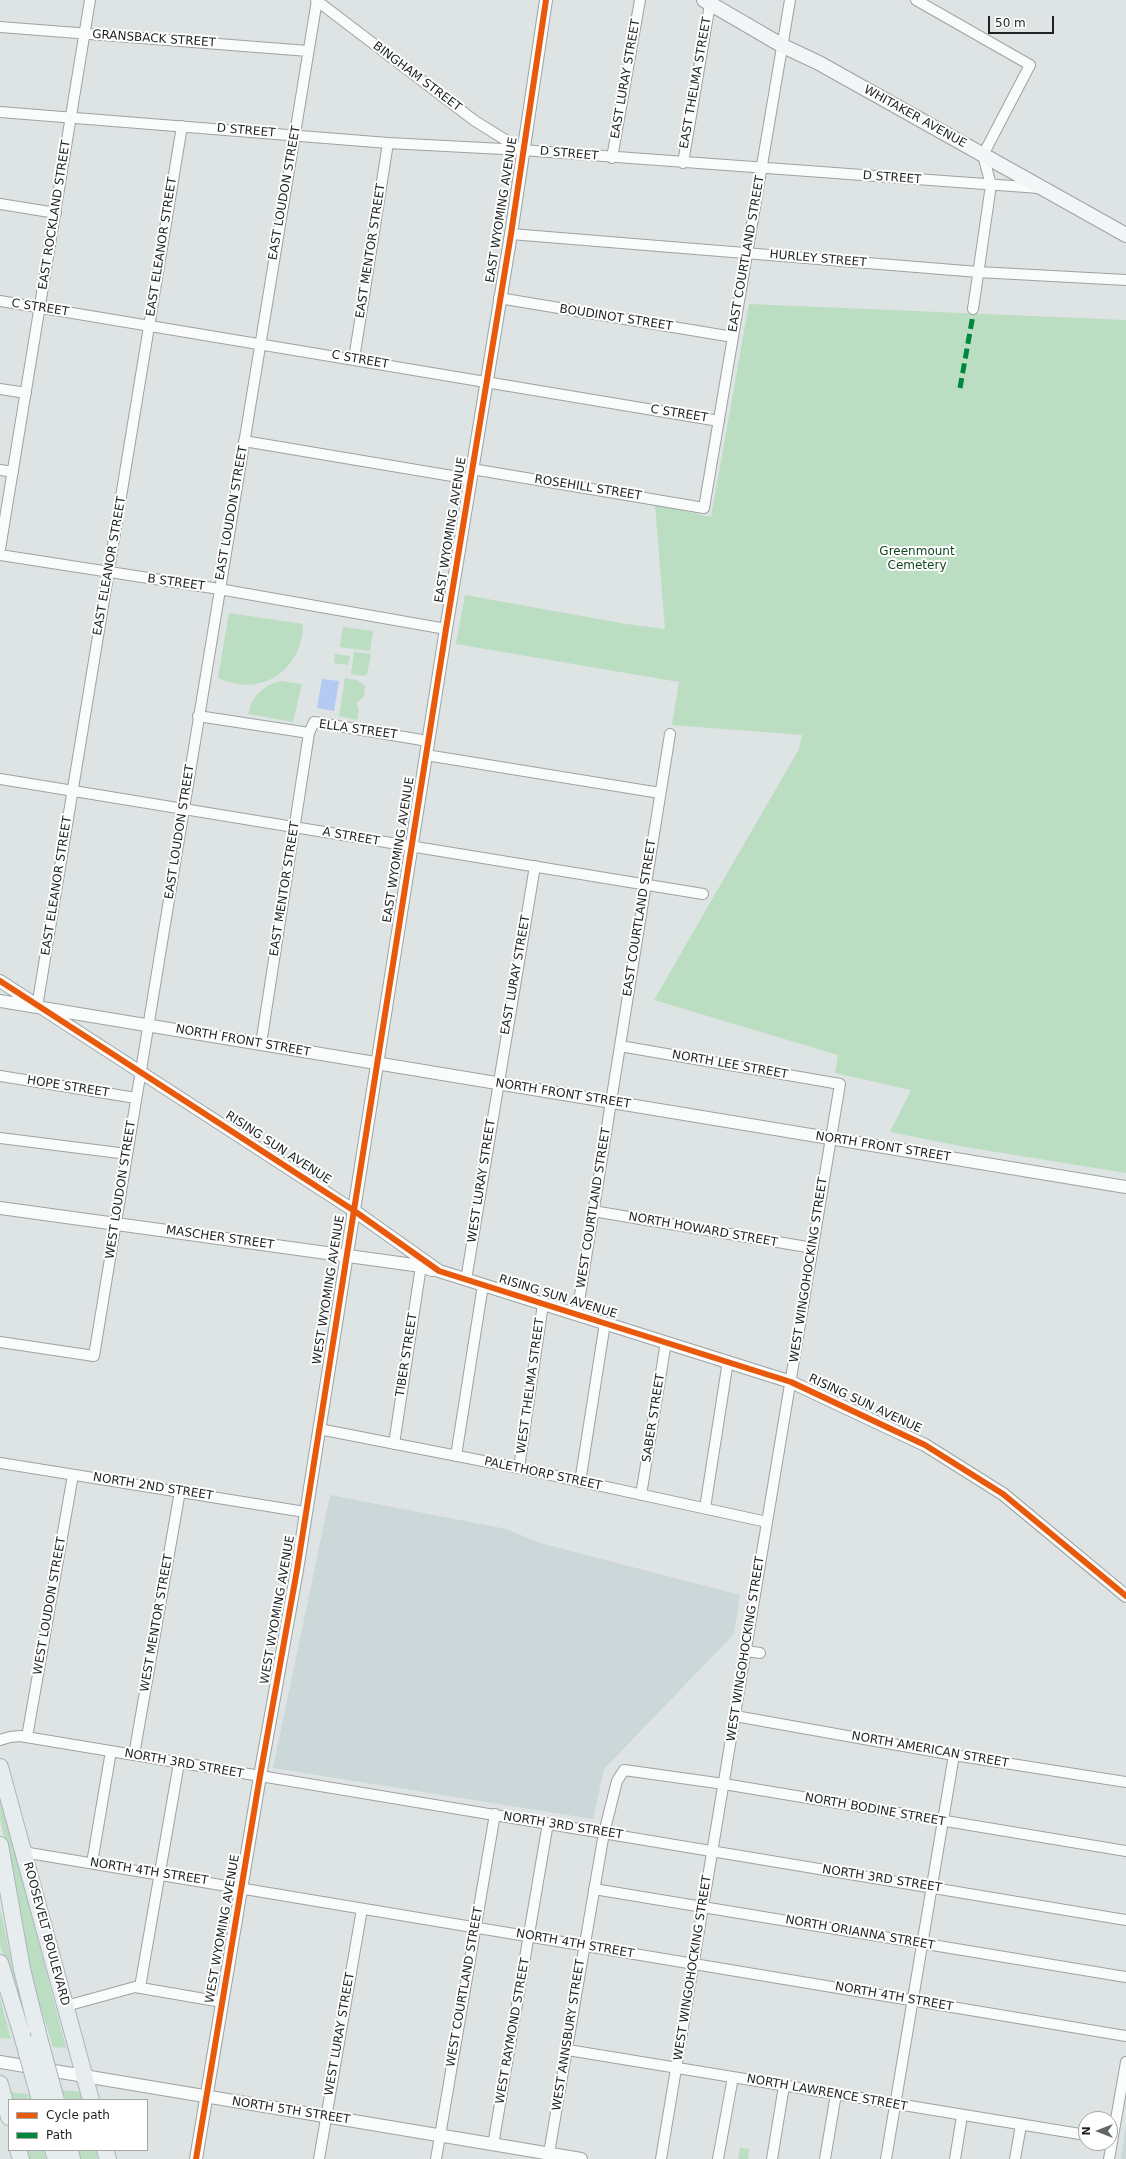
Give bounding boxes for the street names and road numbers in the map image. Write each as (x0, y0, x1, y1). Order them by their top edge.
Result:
street label: EAST THELMA STREET (677, 16, 715, 150)
street label: EAST LURAY STREET (608, 18, 644, 140)
street label: GRANSBACK STREET (92, 27, 216, 51)
street label: BINGHAM STREET (370, 39, 464, 115)
street label: WHITAKER AVENUE (861, 83, 969, 151)
street label: D STREET (216, 121, 276, 141)
street label: EAST LOUDON STREET (266, 125, 304, 261)
street label: EAST WYOMING AVENUE (483, 136, 521, 284)
street label: EAST ROCKLAND STREET (36, 139, 74, 291)
street label: D STREET (539, 144, 599, 164)
street label: D STREET (862, 169, 922, 187)
street label: EAST COURTLAND STREET (726, 174, 768, 334)
street label: EAST ELEANOR STREET (144, 176, 180, 318)
street label: EAST MENTOR STREET (353, 183, 389, 319)
street label: HURLEY STREET (769, 248, 867, 270)
street label: C STREET (10, 296, 70, 320)
street label: BOUDINOT STREET (558, 302, 674, 334)
street label: C STREET (330, 348, 390, 372)
street label: C STREET (649, 402, 709, 426)
street label: EAST LOUDON STREET (213, 445, 251, 581)
street label: EAST WYOMING AVENUE (432, 456, 470, 604)
street label: ROSEHILL STREET (533, 472, 643, 504)
street label: EAST ELEANOR STREET (91, 495, 129, 637)
street label: B STREET (146, 572, 206, 594)
street label: ELLA STREET (318, 717, 398, 743)
street label: EAST LOUDON STREET (162, 764, 198, 900)
street label: EAST WYOMING AVENUE (380, 776, 418, 924)
street label: EAST ELEANOR STREET (39, 815, 75, 957)
street label: EAST MENTOR STREET (267, 821, 303, 957)
street label: A STREET (321, 825, 381, 849)
street label: EAST COURTLAND STREET (620, 838, 660, 998)
street label: EAST LURAY STREET (498, 914, 534, 1036)
street label: NORTH FRONT STREET (174, 1022, 312, 1060)
street label: NORTH LEE STREET (671, 1048, 789, 1082)
street label: HOPE STREET (26, 1073, 110, 1101)
street label: NORTH FRONT STREET (494, 1076, 632, 1112)
street label: RISING SUN AVENUE (223, 1108, 333, 1188)
street label: WEST LURAY STREET (465, 1118, 499, 1244)
street label: WEST LOUDON STREET (103, 1120, 139, 1260)
street label: WEST COURTLAND STREET (574, 1127, 614, 1289)
street label: NORTH FRONT STREET (814, 1129, 952, 1165)
street label: WEST WINGOHOCKING STREET (787, 1176, 831, 1364)
street label: NORTH HOWARD STREET (627, 1210, 779, 1250)
street label: WEST WYOMING AVENUE (310, 1214, 348, 1366)
street label: MASCHER STREET (165, 1223, 275, 1253)
street label: RISING SUN AVENUE (497, 1272, 619, 1322)
street label: TIBER STREET (393, 1312, 421, 1398)
street label: WEST THELMA STREET (514, 1317, 548, 1455)
street label: RISING SUN AVENUE (806, 1372, 924, 1436)
street label: SABER STREET (640, 1373, 668, 1463)
street label: PALETHORP STREET (483, 1454, 603, 1494)
street label: NORTH 2ND STREET (92, 1470, 214, 1504)
street label: WEST WYOMING AVENUE (258, 1535, 298, 1685)
street label: WEST LOUDON STREET (31, 1536, 69, 1676)
street label: WEST MENTOR STREET (138, 1553, 176, 1693)
street label: WEST WINGOHOCKING STREET (724, 1555, 768, 1743)
street label: NORTH AMERICAN STREET (850, 1729, 1010, 1771)
street label: NORTH 3RD STREET (123, 1746, 245, 1782)
street label: NORTH BODINE STREET (804, 1791, 946, 1829)
street label: NORTH 3RD STREET (502, 1809, 624, 1843)
street label: WEST WYOMING AVENUE (203, 1854, 243, 2004)
street label: NORTH 4TH STREET (89, 1856, 209, 1888)
street label: ROOSEVELT BOULEVARD (20, 1861, 72, 2007)
street label: NORTH 3RD STREET (821, 1862, 943, 1896)
street label: WEST WINGOHOCKING STREET (671, 1874, 715, 2062)
street label: WEST COURTLAND STREET (444, 1906, 486, 2068)
street label: NORTH ORIANNA STREET (784, 1913, 936, 1953)
street label: NORTH 4TH STREET (515, 1927, 635, 1961)
street label: WEST RAYMOND STREET (493, 1957, 533, 2105)
street label: WEST ANNSBURY STREET (550, 1958, 588, 2112)
street label: WEST LURAY STREET (322, 1971, 358, 2097)
street label: NORTH 4TH STREET (834, 1980, 954, 2014)
street label: NORTH LAWRENCE STREET (746, 2072, 908, 2114)
street label: NORTH 5TH STREET (231, 2095, 351, 2127)

